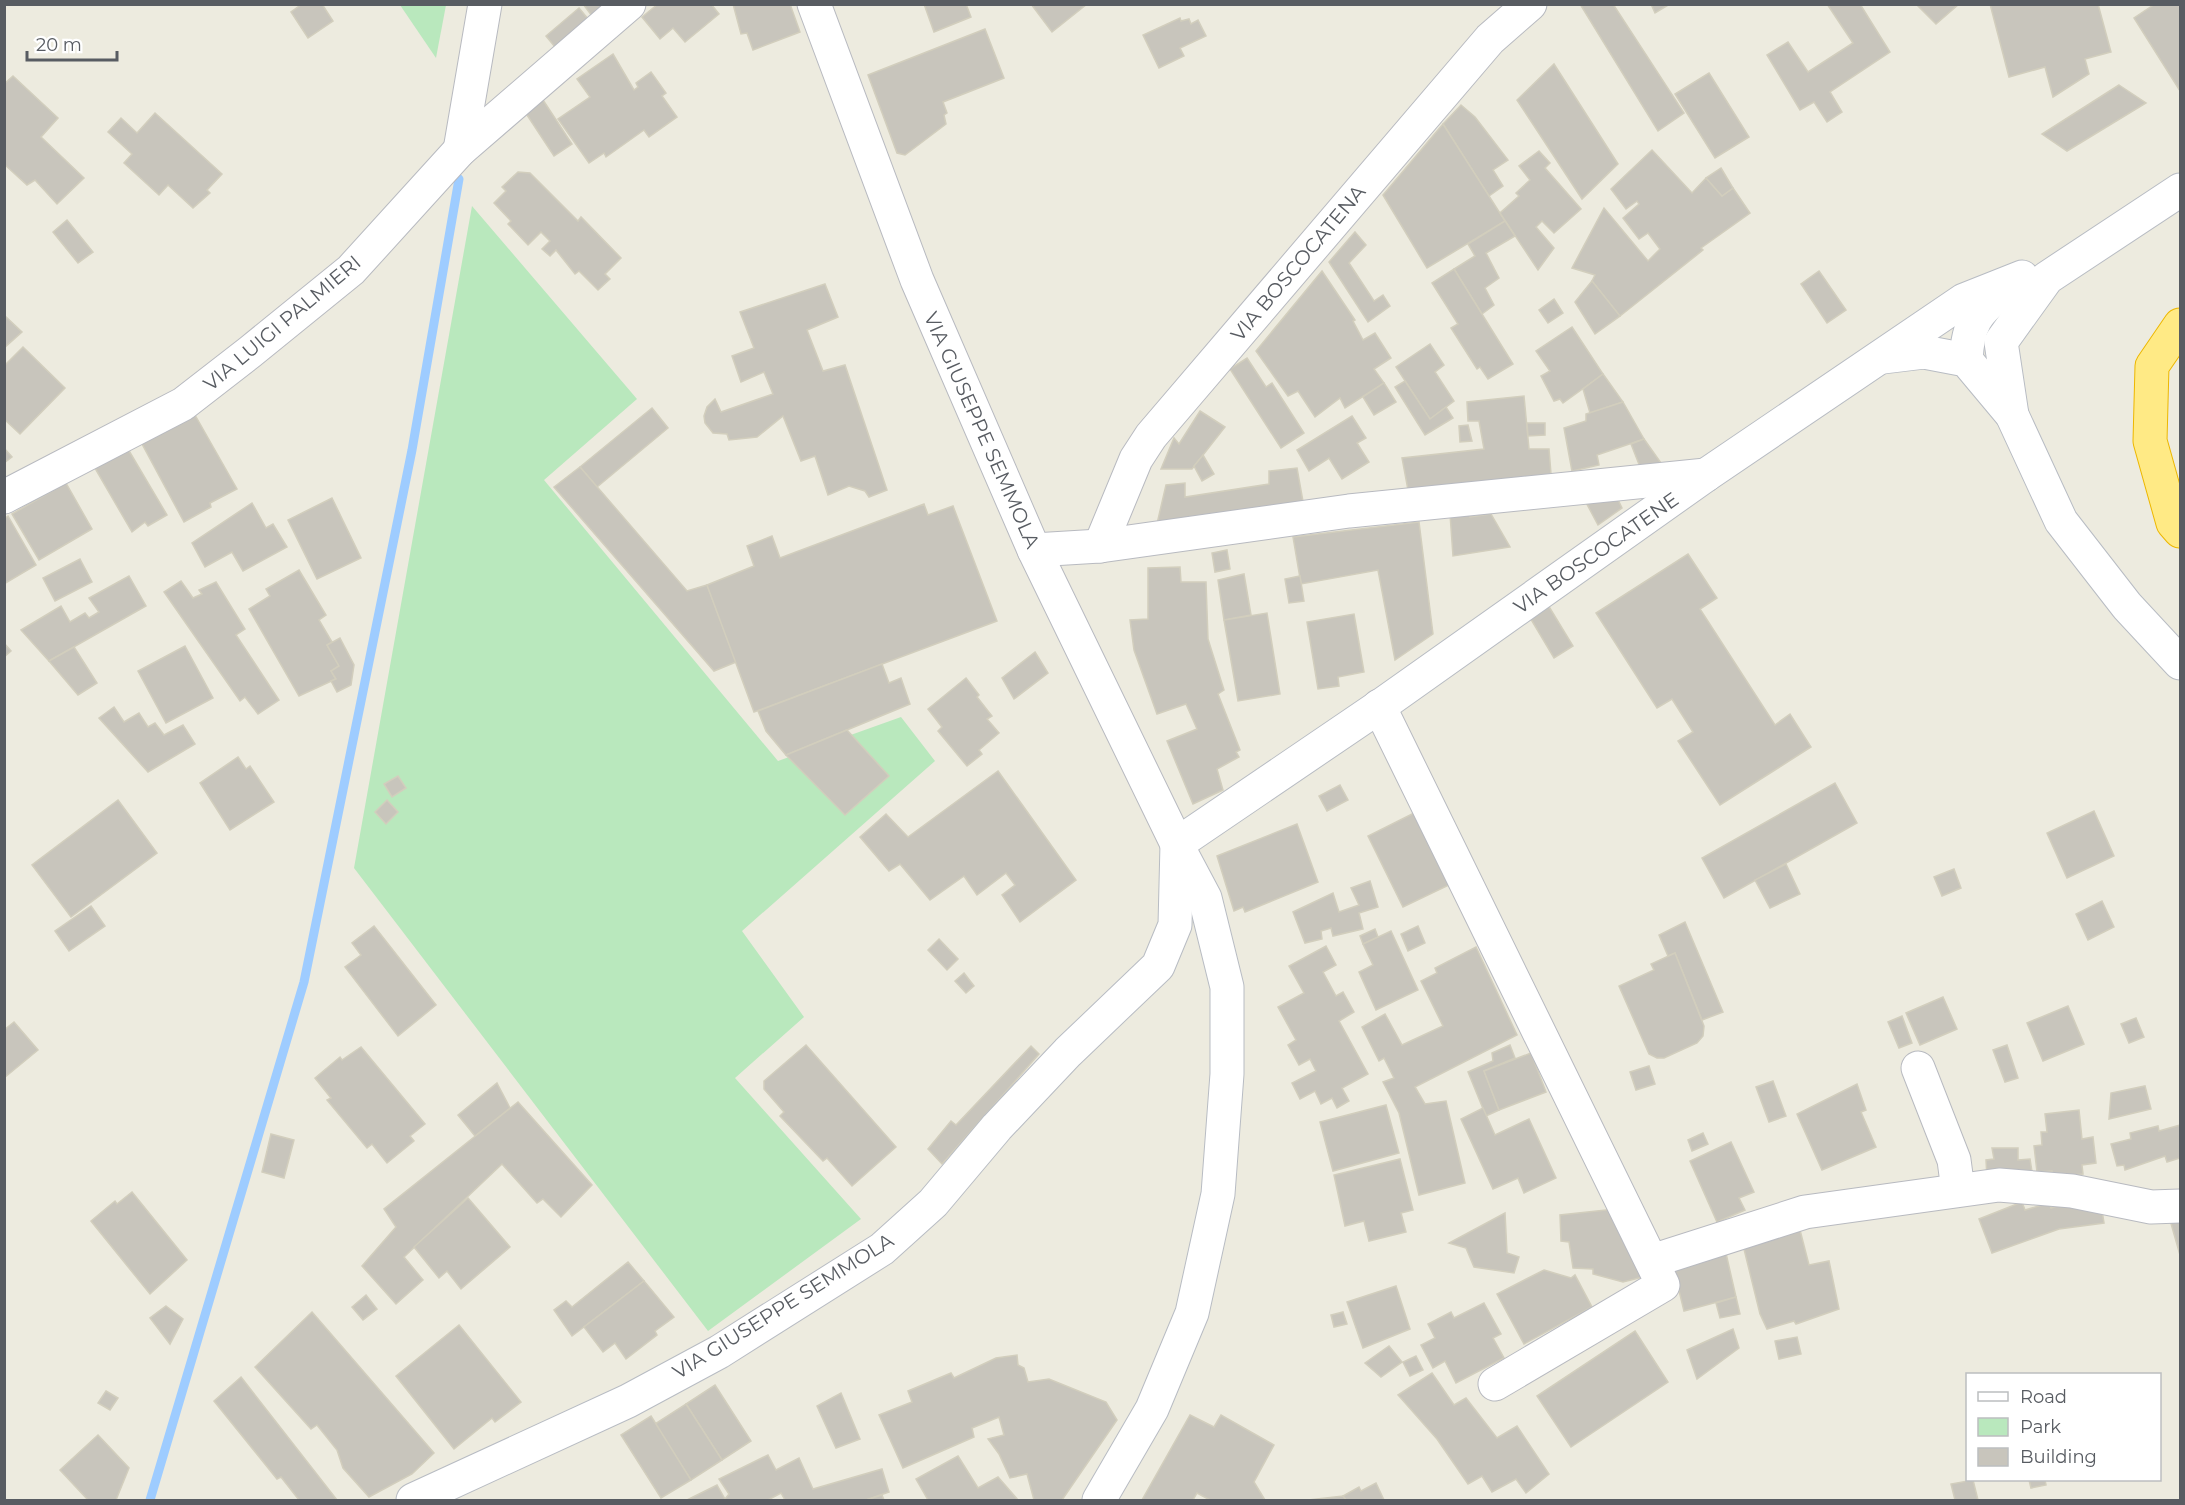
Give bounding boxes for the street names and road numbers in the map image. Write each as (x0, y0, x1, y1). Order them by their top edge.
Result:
street label: VIA BOSCOCATENA (1226, 179, 1371, 346)
street label: VIA LUIGI PALMIERI (198, 250, 366, 396)
street label: VIA GIUSEPPE SEMMOLA (919, 308, 1045, 552)
street label: VIA BOSCOCATENE (1509, 487, 1683, 619)
street label: VIA GIUSEPPE SEMMOLA (668, 1228, 898, 1384)

